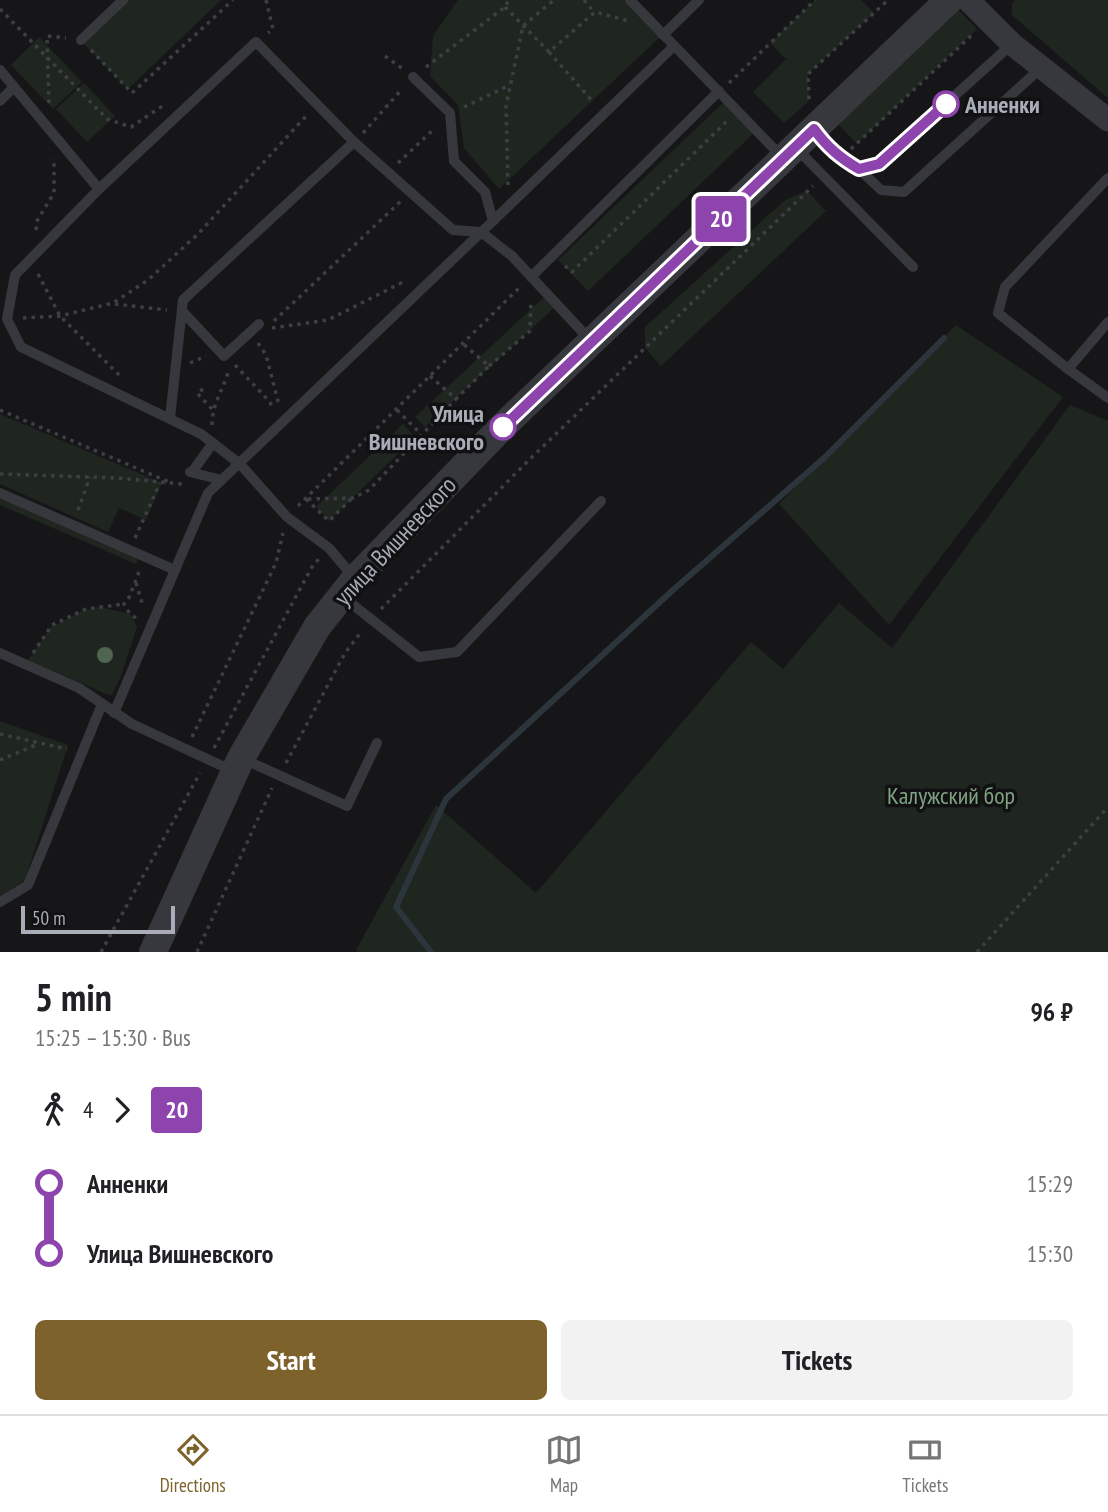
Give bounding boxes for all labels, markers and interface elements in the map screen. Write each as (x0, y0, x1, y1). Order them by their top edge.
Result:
place label: Анненки (964, 89, 1040, 120)
marker: Анненки (933, 91, 959, 117)
line badge: 20 (690, 196, 752, 242)
text: 20 (710, 203, 732, 234)
place label: Улица Вишневского (369, 398, 484, 457)
marker: Улица Вишневского (490, 414, 516, 440)
street label: улица Вишневского (327, 470, 463, 612)
park label: Калужский бор (887, 780, 1015, 811)
scale bar (21, 903, 175, 935)
text: 50 m (32, 906, 66, 930)
text: 5 min (35, 972, 112, 1021)
text: 96 ₽ (1030, 995, 1073, 1028)
text: 15:25 – 15:30 · Bus (35, 1023, 191, 1052)
icon: walk (35, 1091, 73, 1129)
icon: forward (103, 1091, 141, 1129)
text: 20 (165, 1094, 188, 1125)
text: 4 (83, 1095, 93, 1124)
text: Анненки (87, 1167, 168, 1200)
text: 15:29 (1027, 1169, 1073, 1198)
text: Улица Вишневского (87, 1237, 273, 1270)
text: 15:30 (1027, 1239, 1073, 1268)
button: Start (35, 1320, 547, 1400)
button: Tickets (561, 1320, 1073, 1400)
tab: Directions (160, 1431, 226, 1497)
tab: Map (545, 1431, 583, 1497)
tab: Tickets (902, 1431, 948, 1497)

